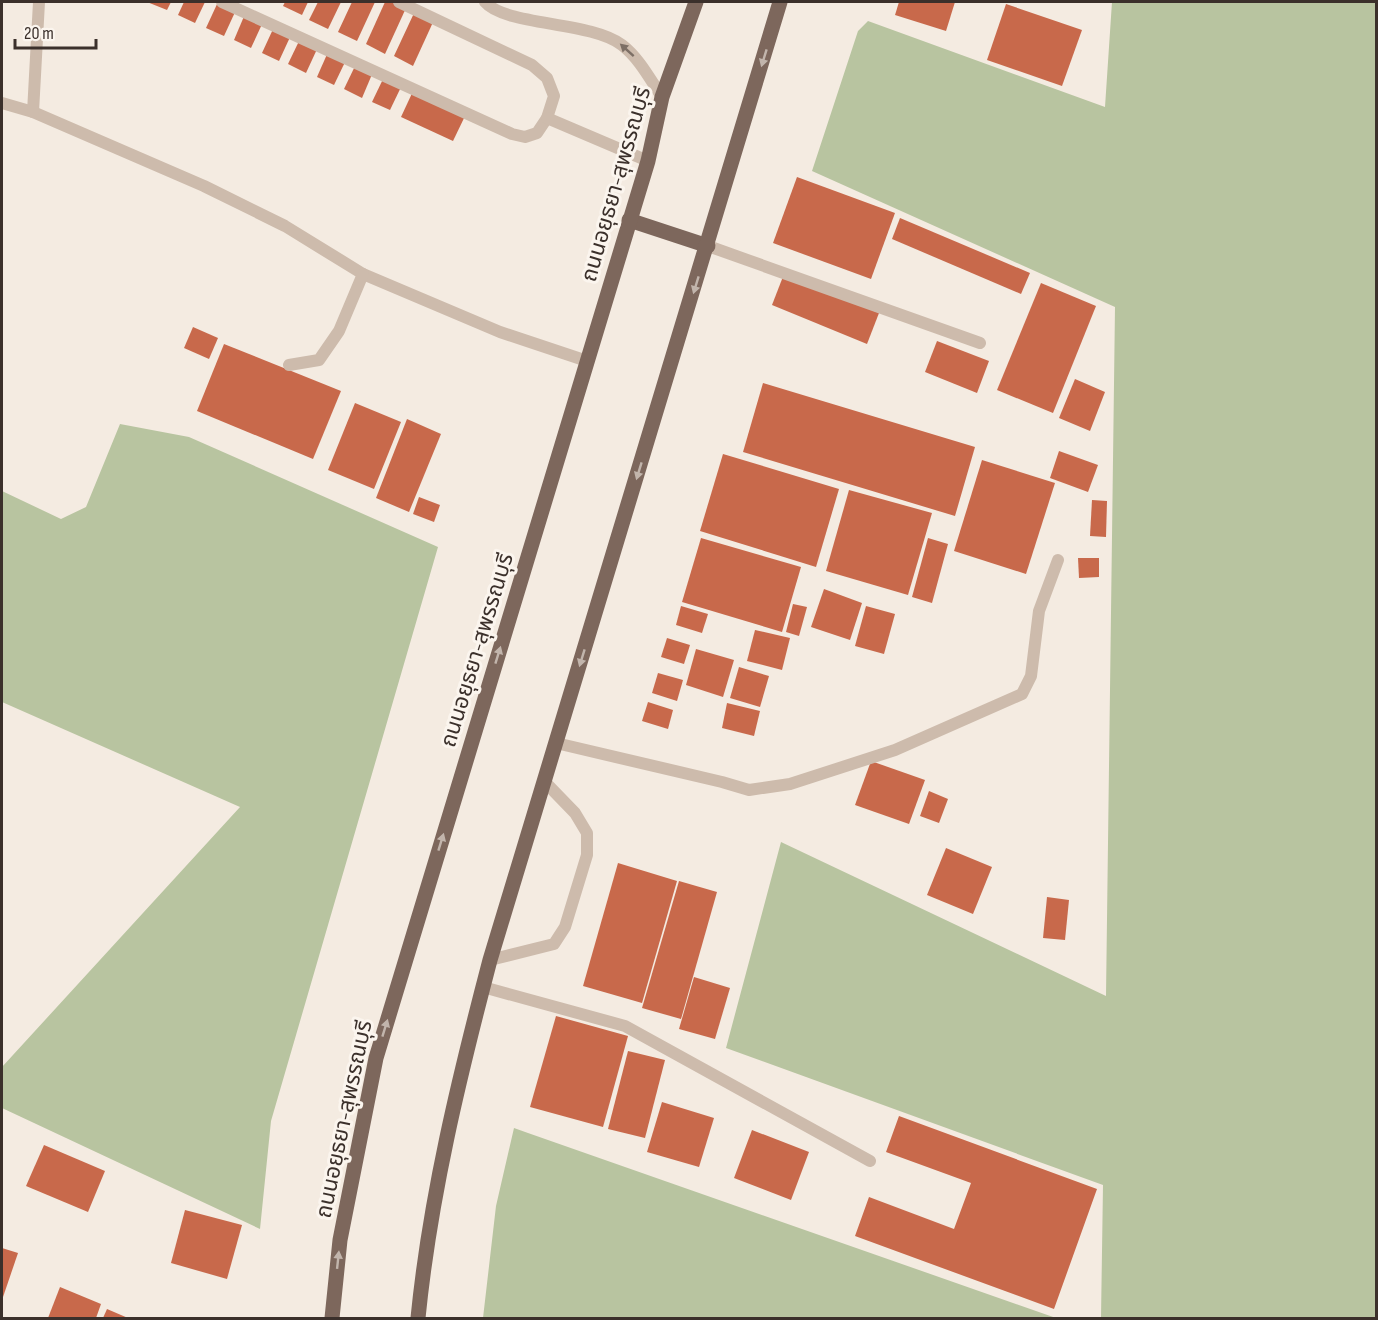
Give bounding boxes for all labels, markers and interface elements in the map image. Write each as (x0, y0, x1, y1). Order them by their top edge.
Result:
scale bar (15, 12, 96, 50)
text: 20 m (24, 23, 54, 44)
one-way arrow (620, 44, 635, 57)
one-way arrow (759, 49, 768, 67)
street label: ถนนอยุธยา-สุพรรณบุรี (576, 84, 657, 285)
one-way arrow (691, 276, 700, 294)
one-way arrow (634, 462, 643, 480)
street label: ถนนอยุธยา-สุพรรณบุรี (435, 550, 520, 751)
one-way arrow (494, 646, 503, 664)
one-way arrow (577, 649, 586, 667)
one-way arrow (437, 832, 446, 850)
street label: ถนนอยุธยา-สุพรรณบุรี (310, 1018, 379, 1221)
one-way arrow (380, 1019, 390, 1037)
one-way arrow (333, 1251, 343, 1270)

